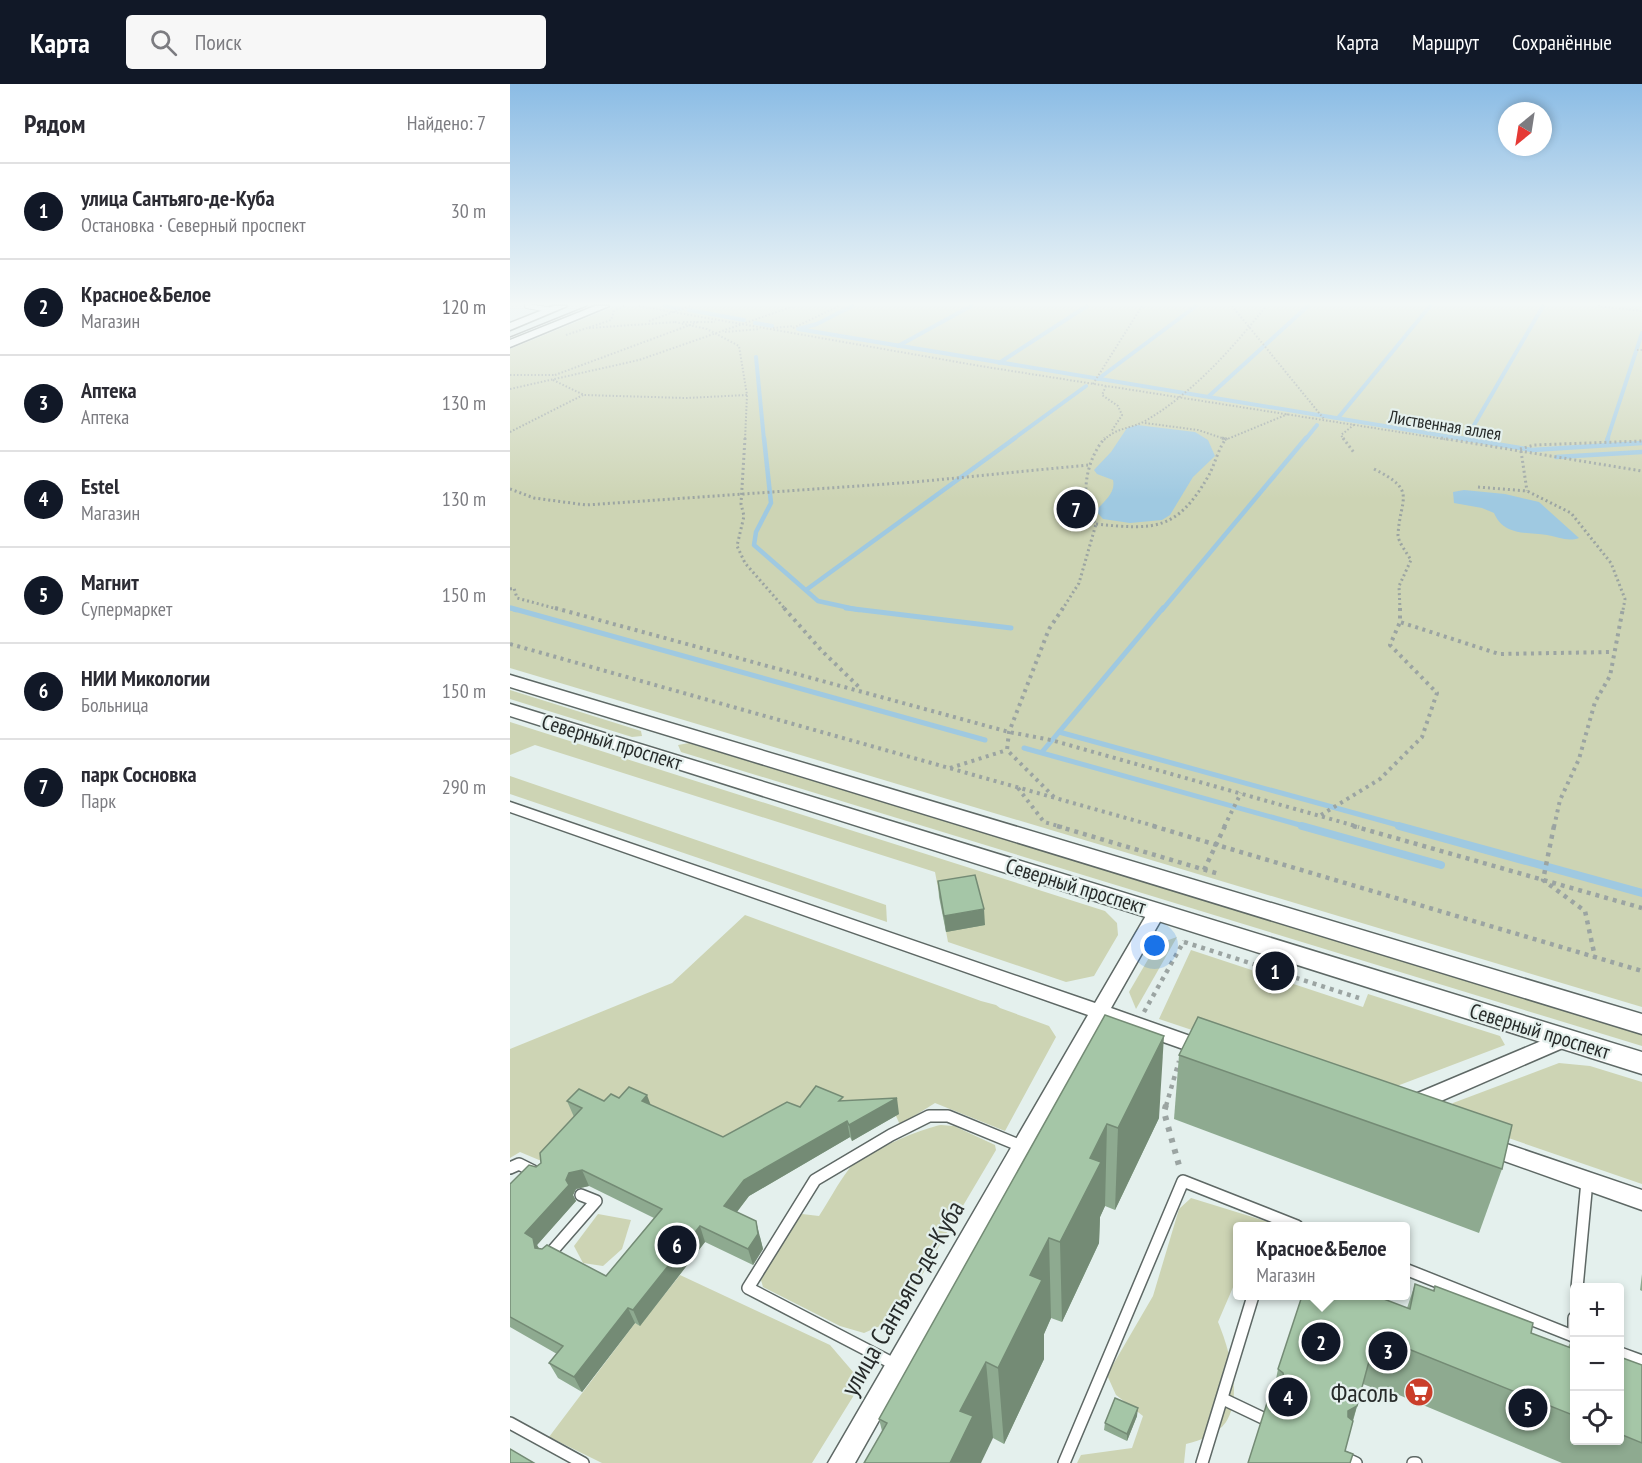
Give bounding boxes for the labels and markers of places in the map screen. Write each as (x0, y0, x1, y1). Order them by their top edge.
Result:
pin: 7 (1056, 486, 1096, 532)
pin: 1 (1256, 948, 1294, 994)
pin: 6 (658, 1222, 696, 1268)
pin: 2 (1302, 1320, 1340, 1364)
pin: 3 (1368, 1328, 1408, 1374)
pin: 4 (1268, 1374, 1308, 1420)
place label: Фасоль (1331, 1376, 1398, 1409)
supermarket icon: Фасоль (1403, 1376, 1435, 1408)
pin: 5 (1508, 1386, 1548, 1430)

